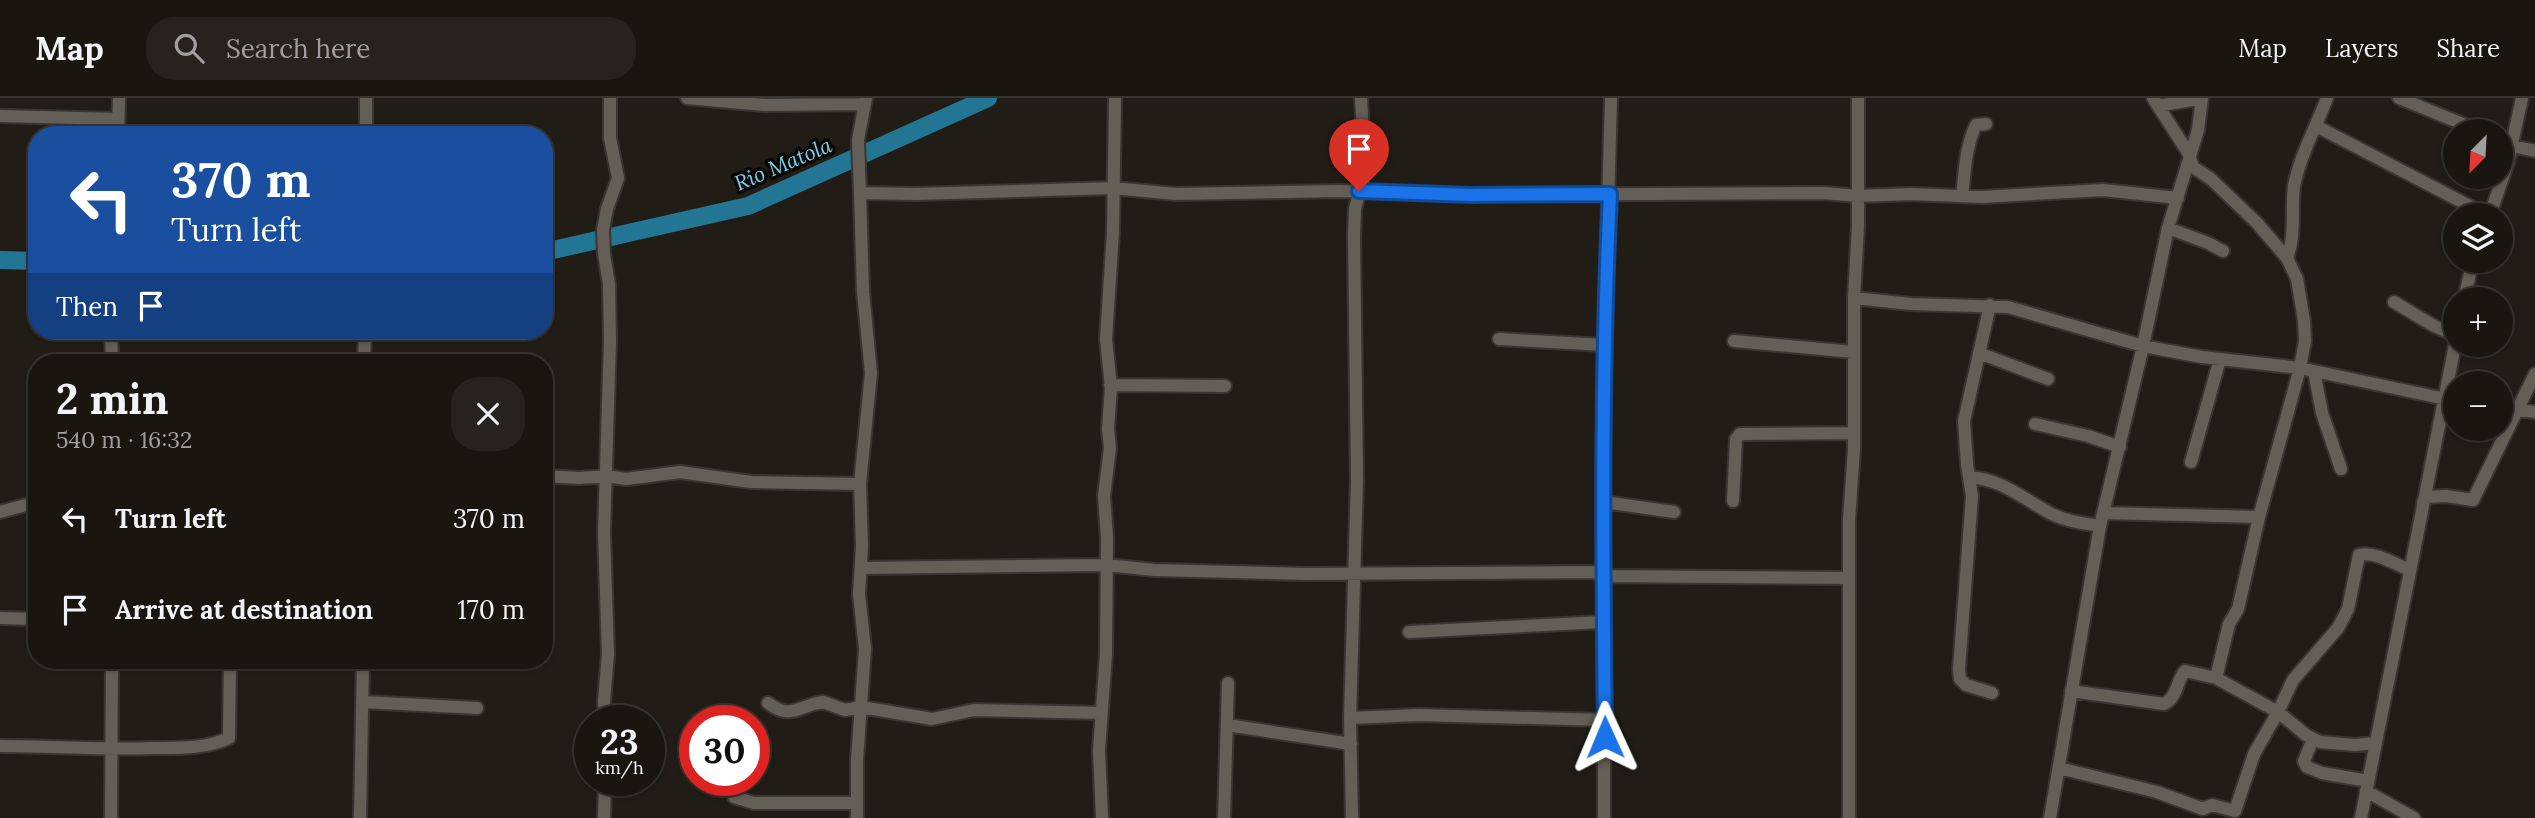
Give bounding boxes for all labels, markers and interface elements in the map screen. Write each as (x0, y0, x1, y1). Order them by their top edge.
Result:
search box (146, 17, 636, 80)
text: Map (35, 27, 104, 69)
icon: search (170, 29, 208, 67)
text: Search here (226, 32, 370, 65)
text: Map (2238, 33, 2287, 64)
text: Layers (2325, 33, 2398, 64)
text: Share (2436, 33, 2500, 64)
pin (1329, 119, 1389, 191)
north arrow (2443, 119, 2513, 189)
map controls (2443, 119, 2513, 441)
icon: arrive (1340, 130, 1378, 168)
water label: Rio Matola (730, 131, 836, 197)
text: 370 m (171, 148, 311, 210)
icon: left (56, 154, 147, 245)
button: layers (2443, 203, 2513, 273)
text: Turn left (171, 209, 301, 250)
icon: arrive (132, 287, 170, 325)
button: + (2443, 287, 2513, 357)
text: Then (56, 290, 118, 323)
button: − (2443, 371, 2513, 441)
text: 2 min (56, 372, 169, 426)
button: close (451, 377, 525, 451)
text: 540 m · 16:32 (56, 425, 192, 454)
icon: left (56, 500, 94, 538)
text: Turn left (115, 502, 226, 535)
text: 370 m (453, 502, 525, 535)
icon: arrive (56, 591, 94, 629)
text: Arrive at destination (115, 593, 373, 626)
text: 170 m (457, 593, 525, 626)
position arrow (1568, 700, 1642, 774)
speed limit sign: 30 (679, 705, 770, 796)
text: 23 (600, 719, 639, 764)
text: km/h (595, 756, 644, 779)

